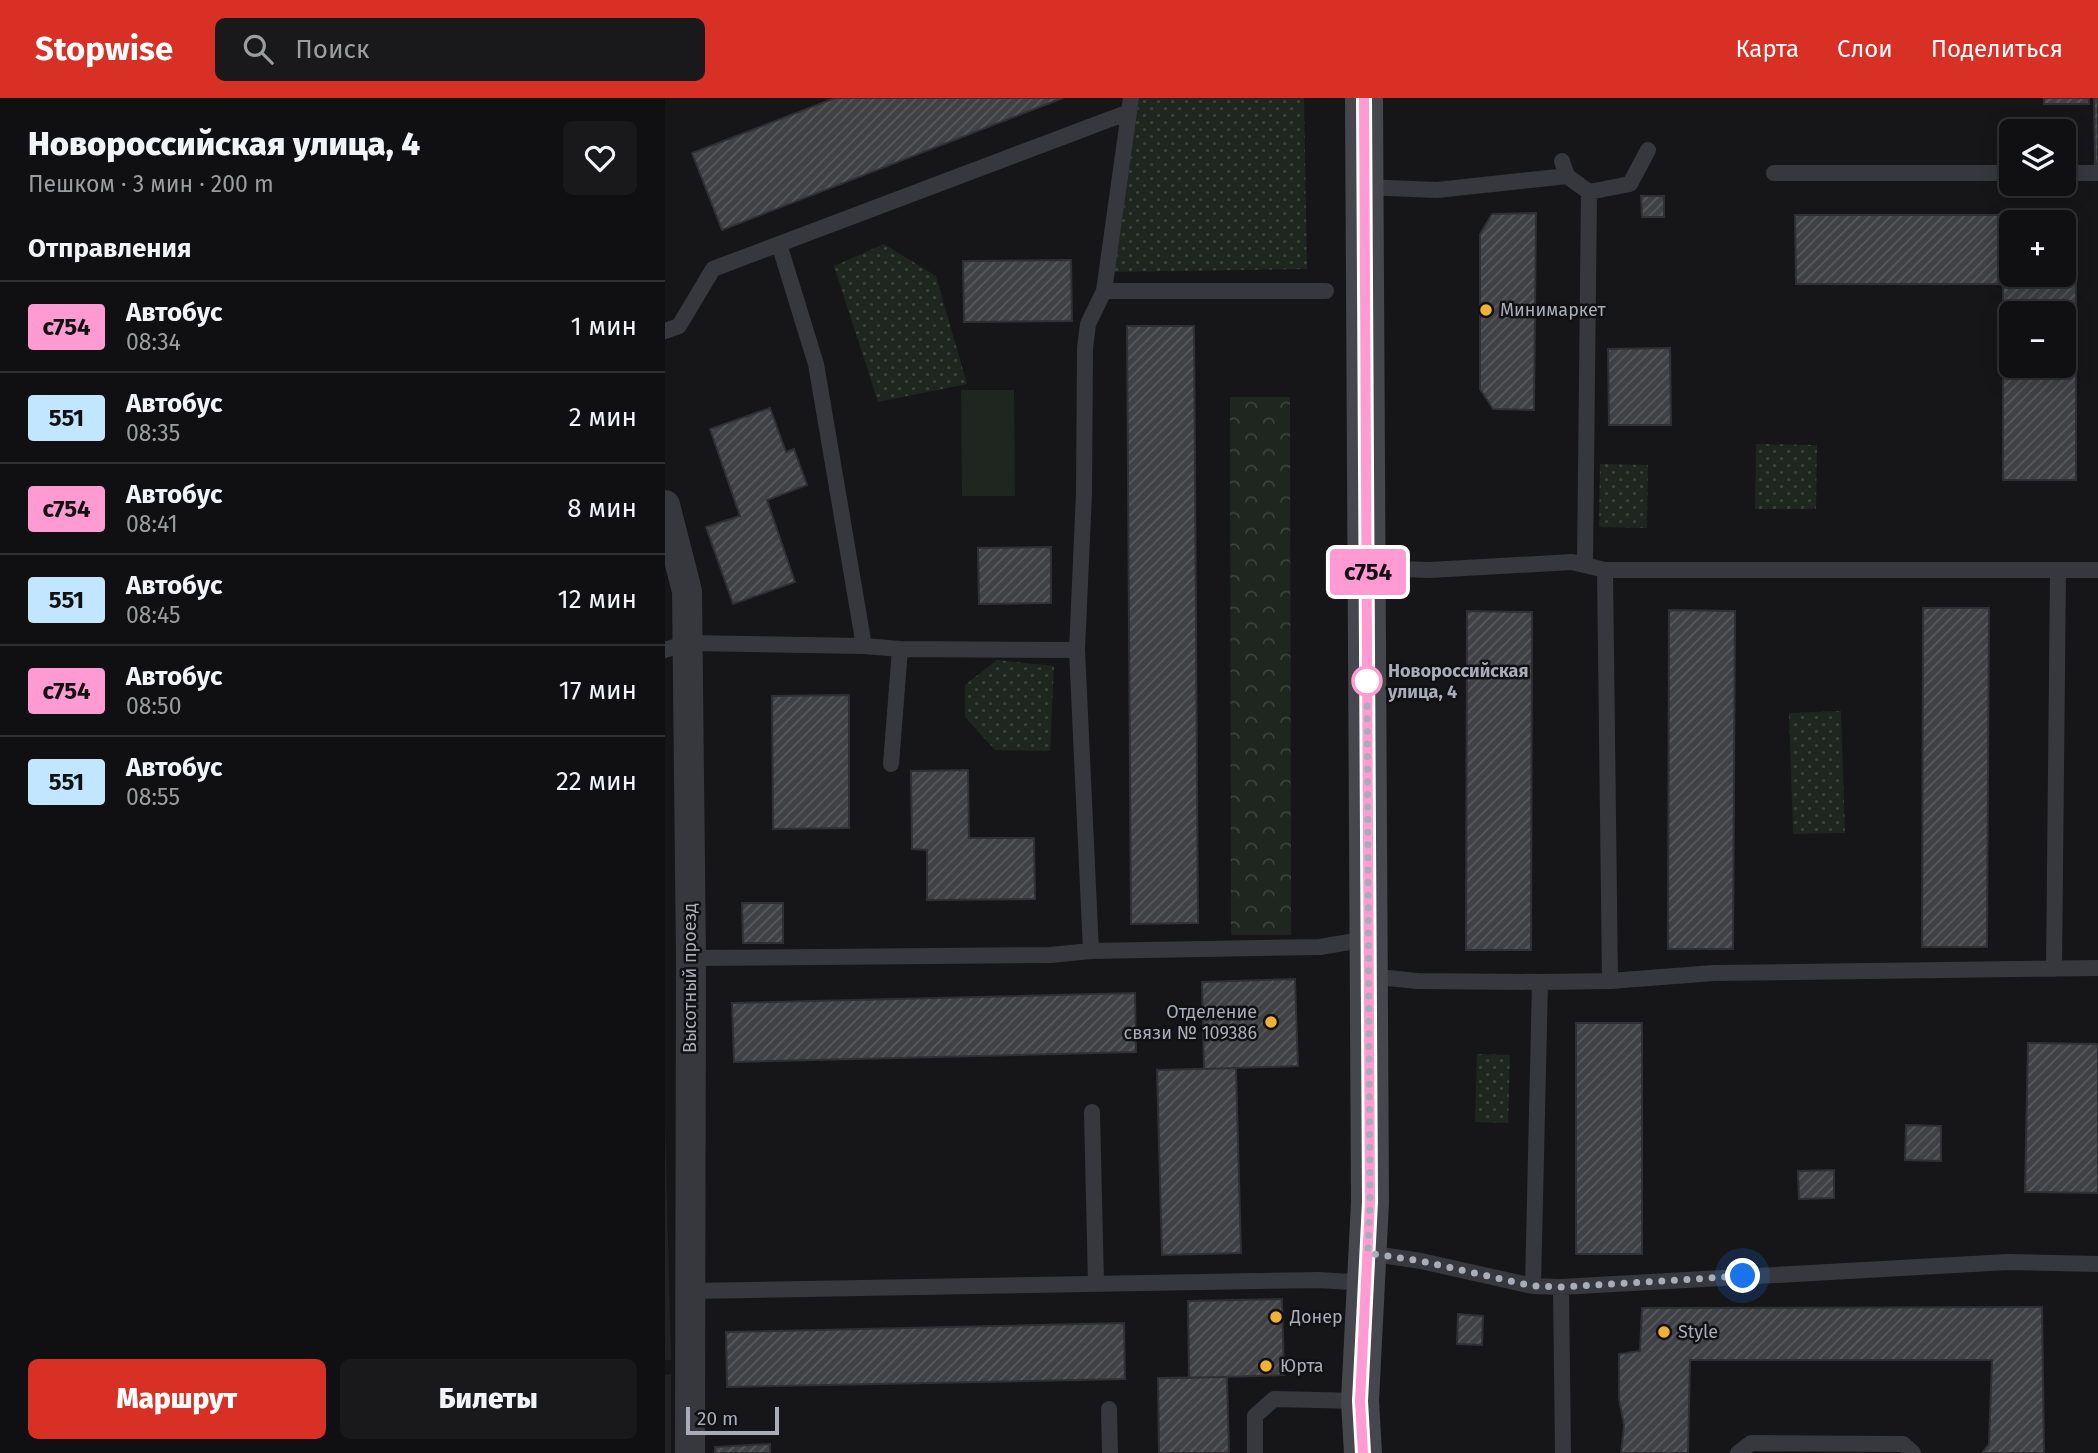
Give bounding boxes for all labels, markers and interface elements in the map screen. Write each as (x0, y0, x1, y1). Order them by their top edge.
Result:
search box (215, 18, 705, 81)
text: Stopwise (35, 29, 173, 69)
icon: search (239, 30, 277, 68)
text: Поиск (295, 34, 369, 65)
text: Карта (1735, 35, 1799, 63)
text: Слои (1837, 35, 1893, 63)
text: Поделиться (1931, 35, 2063, 63)
map controls (1999, 119, 2076, 378)
button: layers (1999, 119, 2076, 196)
button: heart (563, 121, 637, 195)
text: Новороссийская улица, 4 (28, 124, 420, 164)
text: Пешком · 3 мин · 200 m (28, 170, 274, 198)
button: + (1999, 210, 2076, 287)
text: Отправления (28, 233, 191, 264)
text: Автобус (126, 297, 223, 328)
place label: Минимаркет (1500, 299, 1606, 321)
button: − (1999, 301, 2076, 378)
marker: Минимаркет (1478, 302, 1494, 318)
text: 1 мин (570, 311, 637, 342)
text: с754 (42, 313, 91, 341)
text: 08:34 (126, 328, 181, 356)
text: Автобус (126, 388, 223, 419)
text: 2 мин (569, 402, 637, 433)
text: 551 (49, 404, 84, 432)
text: 08:35 (126, 419, 180, 447)
text: Автобус (126, 479, 223, 510)
text: 8 мин (567, 493, 637, 524)
text: с754 (42, 495, 91, 523)
text: 08:41 (126, 510, 178, 538)
line badge: с754 (1319, 549, 1417, 595)
text: с754 (1344, 558, 1392, 586)
text: Автобус (126, 570, 223, 601)
text: 12 мин (558, 584, 637, 615)
text: 551 (49, 586, 84, 614)
text: 08:45 (126, 601, 180, 629)
place label: Новороссийская улица, 4 (1387, 660, 1528, 703)
text: Автобус (126, 661, 223, 692)
marker: Новороссийская улица, 4 (1352, 666, 1382, 696)
text: 17 мин (559, 675, 637, 706)
text: с754 (42, 677, 91, 705)
text: 08:50 (126, 692, 181, 720)
text: Автобус (126, 752, 223, 783)
text: 22 мин (556, 766, 637, 797)
text: 551 (49, 768, 84, 796)
text: 08:55 (126, 783, 180, 811)
street label: Высотный проезд (679, 903, 701, 1053)
place label: Отделение связи № 109386 (1124, 1001, 1257, 1044)
marker: Отделение связи № 109386 (1263, 1014, 1279, 1030)
your location (1725, 1258, 1760, 1293)
place label: Донер (1289, 1306, 1343, 1328)
marker: Донер (1268, 1309, 1284, 1325)
place label: Style (1678, 1321, 1718, 1343)
marker: Style (1656, 1324, 1672, 1340)
place label: Юрта (1280, 1355, 1324, 1377)
marker: Юрта (1258, 1358, 1274, 1374)
button: Маршрут (28, 1359, 326, 1439)
button: Билеты (340, 1359, 637, 1439)
scale bar (686, 1404, 779, 1436)
text: 20 m (697, 1407, 738, 1430)

